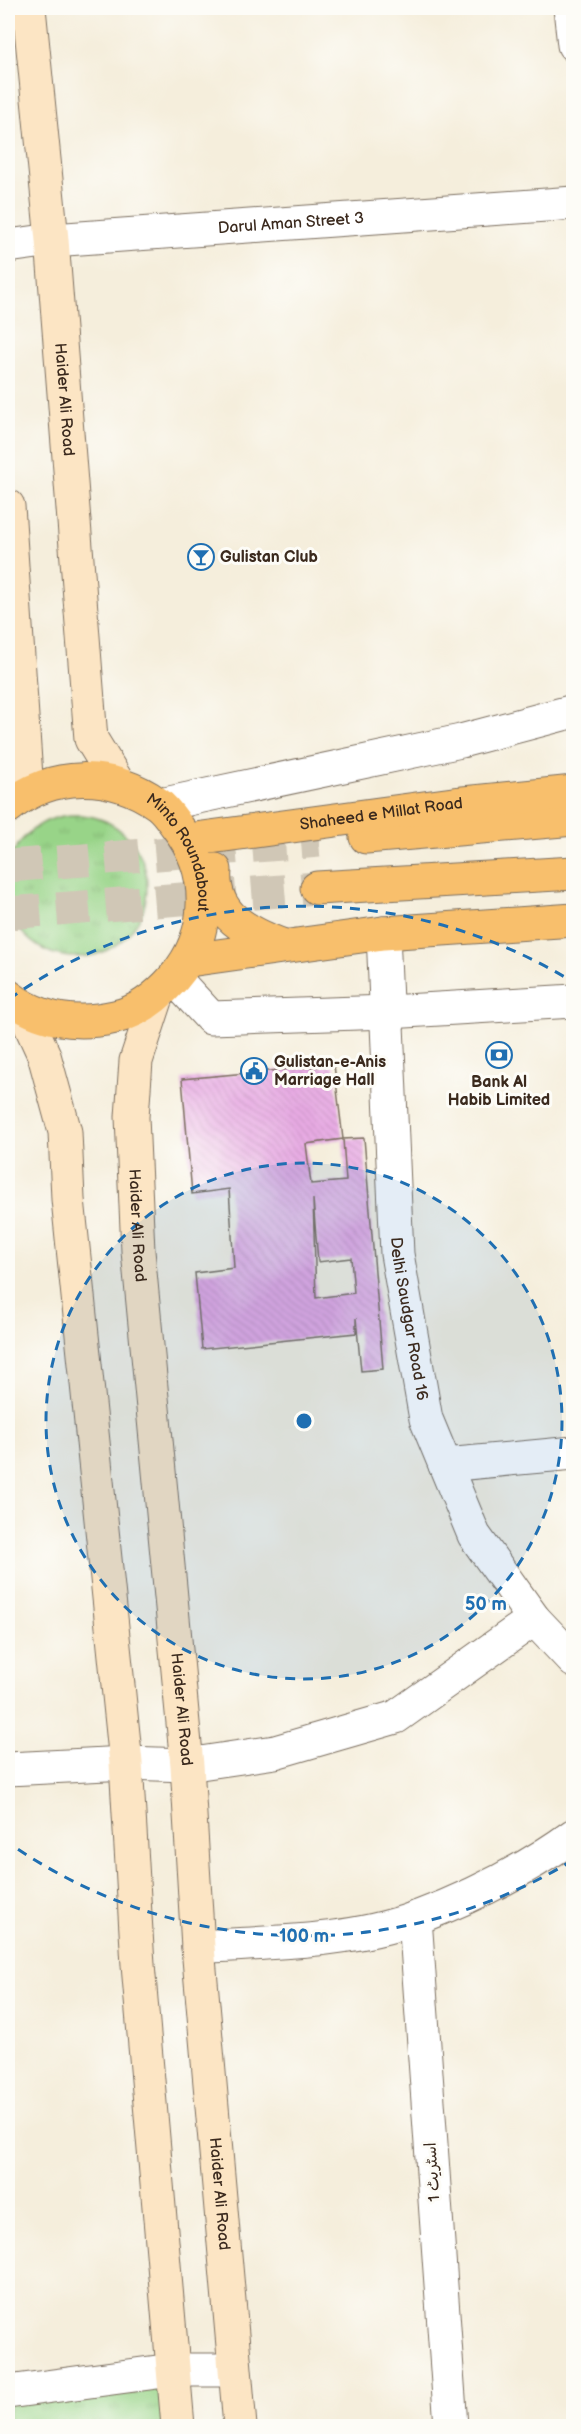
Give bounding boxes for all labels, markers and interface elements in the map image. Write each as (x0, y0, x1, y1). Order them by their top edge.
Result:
street label: Darul Aman Street 3 (217, 208, 365, 238)
street label: Haider Ali Road (51, 342, 78, 457)
bar icon: Gulistan Club (186, 542, 216, 572)
place label: Gulistan Club (220, 548, 318, 567)
street label: Minto Roundabout (143, 789, 213, 913)
street label: Shaheed e Millat Road (298, 794, 464, 834)
bank icon: Bank Al Habib Limited (484, 1040, 514, 1070)
place label: Gulistan-e-Anis Marriage Hall (274, 1053, 386, 1090)
public building icon: Gulistan-e-Anis Marriage Hall (239, 1056, 269, 1086)
place label: Bank Al Habib Limited (448, 1073, 550, 1110)
street label: Haider Ali Road (125, 1168, 150, 1283)
street label: Delhi Saudgar Road 16 (387, 1237, 432, 1402)
centre of rings (294, 1411, 314, 1431)
text: 50 m (465, 1594, 507, 1615)
street label: Haider Ali Road (167, 1652, 197, 1767)
text: 100 m (279, 1926, 329, 1947)
street label: Haider Ali Road (205, 2136, 234, 2251)
street label: اسٹریٹ 1 (421, 2142, 445, 2202)

